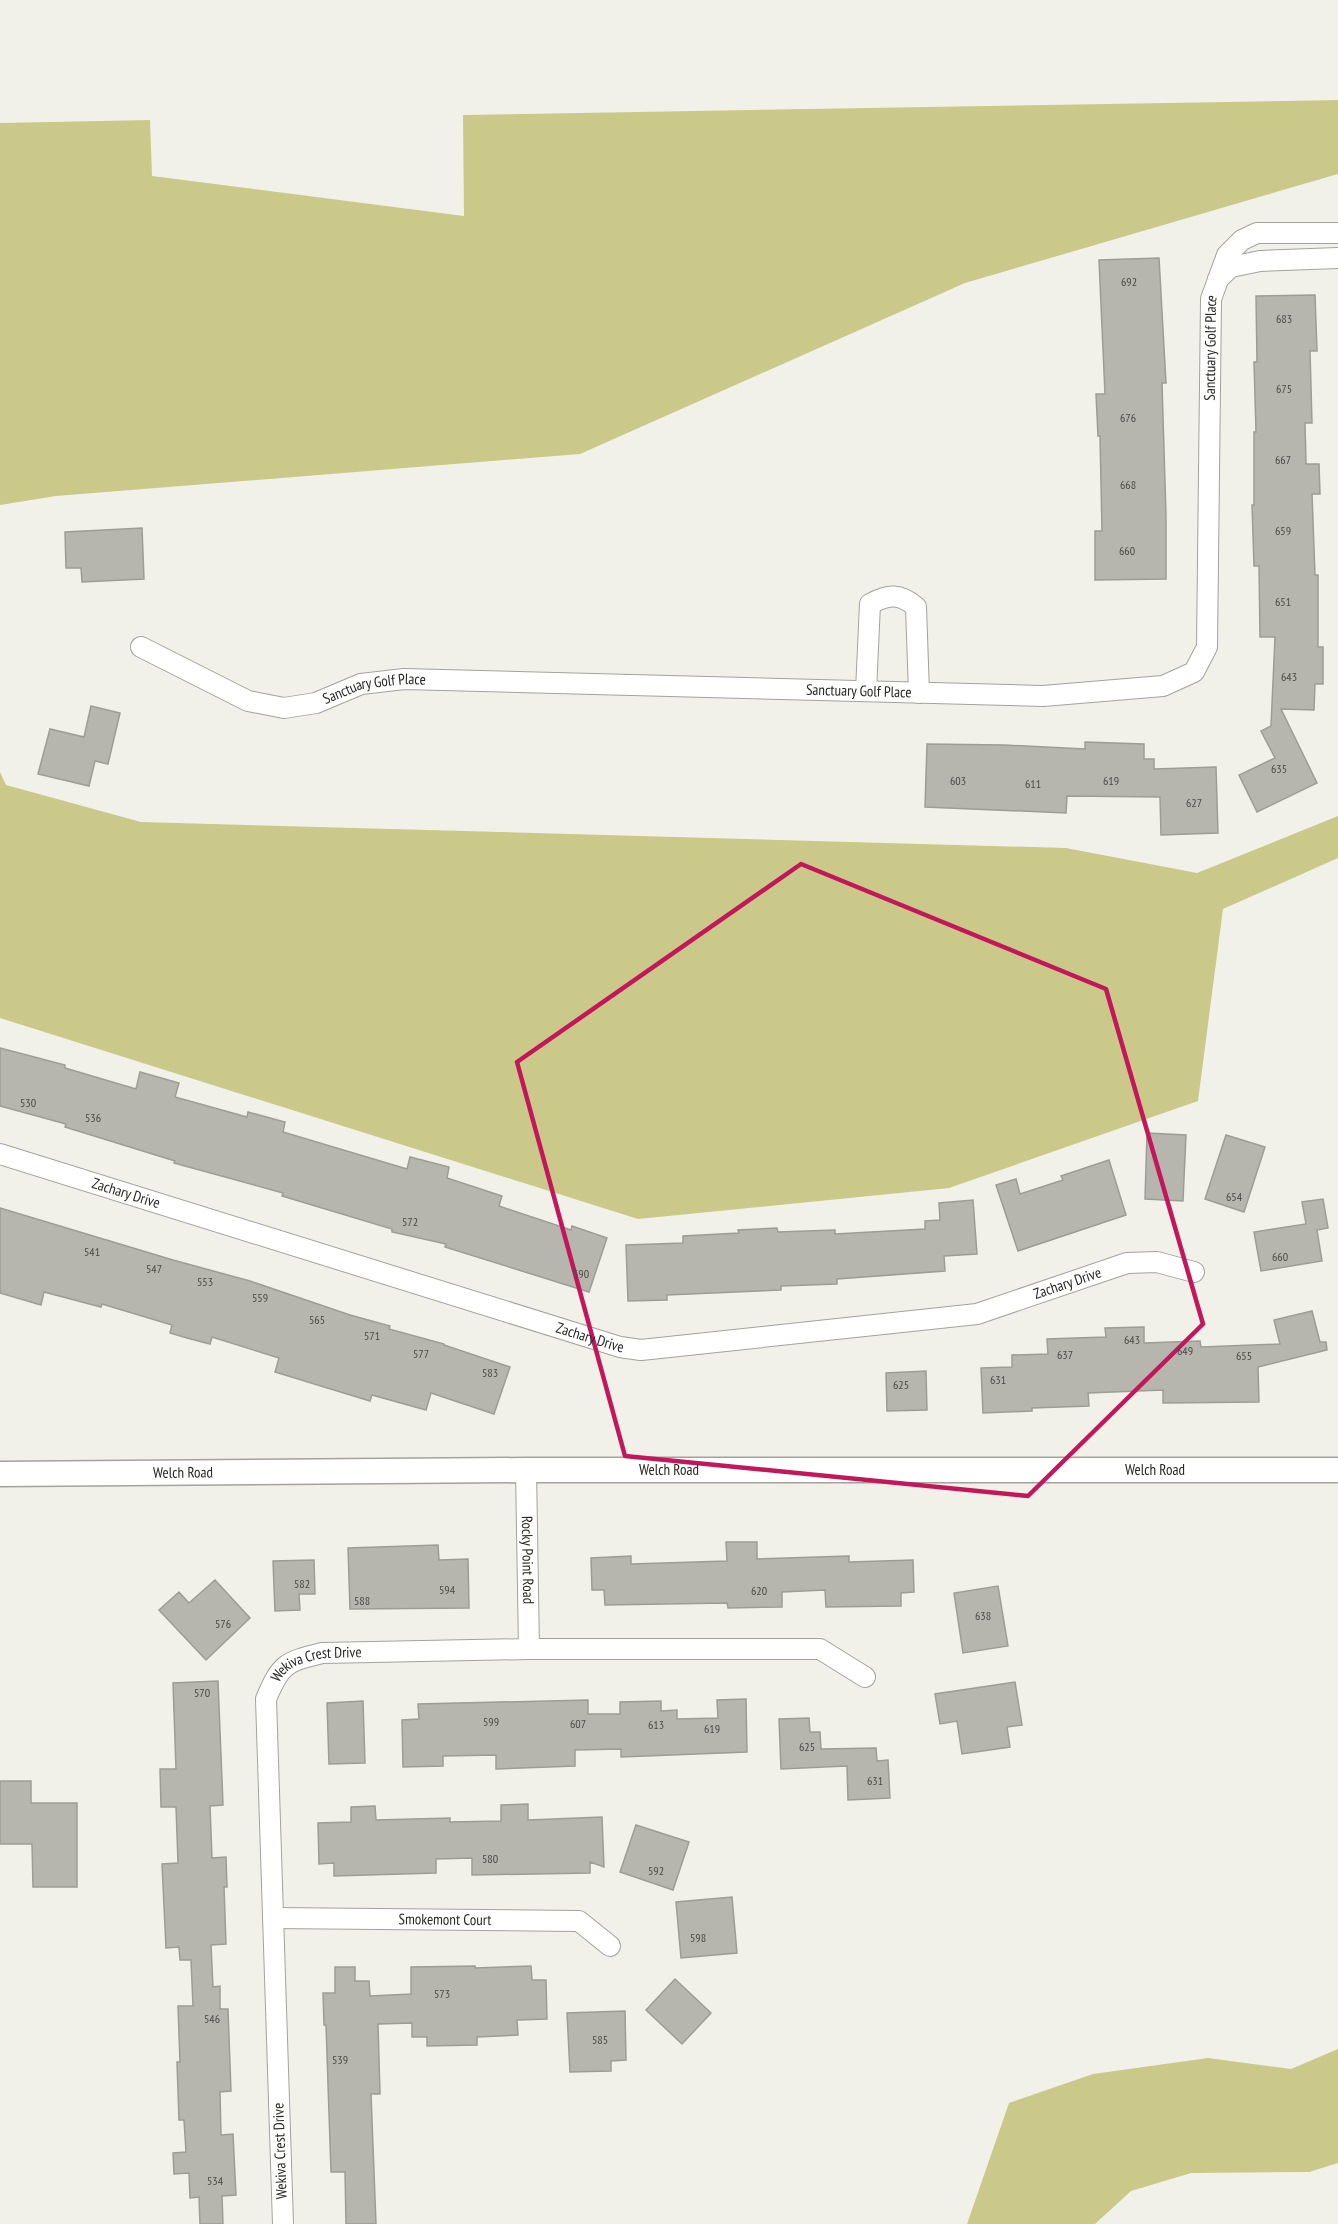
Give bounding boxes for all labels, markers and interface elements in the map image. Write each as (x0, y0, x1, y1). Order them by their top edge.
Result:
house number: 692 (1121, 274, 1137, 289)
street label: Sanctuary Golf Place (1200, 292, 1221, 401)
house number: 683 (1276, 311, 1292, 326)
house number: 675 (1276, 381, 1292, 396)
house number: 676 (1120, 410, 1136, 425)
house number: 667 (1275, 452, 1291, 467)
house number: 668 (1120, 477, 1136, 492)
house number: 659 (1275, 523, 1291, 538)
house number: 660 (1119, 543, 1135, 558)
house number: 651 (1275, 594, 1291, 609)
street label: Sanctuary Golf Place (320, 669, 426, 708)
house number: 643 (1281, 669, 1297, 684)
street label: Sanctuary Golf Place (806, 680, 912, 701)
house number: 635 (1271, 761, 1287, 776)
house number: 603 (950, 773, 966, 788)
house number: 619 (1103, 773, 1119, 788)
house number: 611 (1025, 776, 1041, 791)
house number: 627 (1186, 795, 1202, 810)
house number: 530 (20, 1095, 36, 1110)
house number: 536 (85, 1110, 101, 1125)
street label: Zachary Drive (90, 1173, 163, 1212)
house number: 654 (1226, 1189, 1243, 1204)
house number: 572 (402, 1214, 418, 1229)
house number: 541 (84, 1244, 100, 1259)
house number: 660 (1272, 1249, 1288, 1264)
house number: 547 (146, 1261, 162, 1276)
street label: Zachary Drive (1031, 1262, 1104, 1303)
house number: 590 (573, 1266, 589, 1281)
house number: 553 (197, 1274, 213, 1289)
house number: 559 (252, 1290, 268, 1305)
house number: 565 (309, 1312, 325, 1327)
street label: Zachary Drive (554, 1318, 625, 1356)
house number: 571 (364, 1328, 380, 1343)
house number: 643 (1124, 1332, 1140, 1347)
house number: 649 (1177, 1343, 1193, 1358)
house number: 577 (413, 1346, 429, 1361)
house number: 637 (1057, 1347, 1073, 1362)
house number: 655 (1236, 1348, 1252, 1363)
house number: 583 (482, 1365, 498, 1380)
house number: 631 (990, 1372, 1006, 1387)
house number: 625 (893, 1377, 909, 1392)
street label: Welch Road (639, 1460, 699, 1479)
street label: Welch Road (1125, 1460, 1185, 1479)
street label: Welch Road (153, 1462, 213, 1482)
street label: Rocky Point Road (518, 1516, 538, 1604)
house number: 582 (294, 1576, 310, 1591)
house number: 594 (439, 1582, 456, 1597)
house number: 620 (751, 1583, 767, 1598)
house number: 588 (354, 1593, 370, 1608)
house number: 638 (975, 1608, 991, 1623)
house number: 576 (215, 1616, 231, 1631)
street label: Wekiva Crest Drive (266, 1642, 362, 1685)
house number: 570 (194, 1685, 210, 1700)
house number: 599 (483, 1714, 499, 1729)
house number: 607 (570, 1716, 586, 1731)
house number: 613 (648, 1717, 664, 1732)
house number: 619 (704, 1721, 720, 1736)
house number: 625 (799, 1739, 815, 1754)
house number: 631 (867, 1773, 883, 1788)
house number: 580 (482, 1851, 498, 1866)
house number: 592 (648, 1863, 664, 1878)
street label: Smokemont Court (399, 1909, 491, 1929)
house number: 598 (690, 1930, 706, 1945)
house number: 573 (434, 1986, 450, 2001)
house number: 546 (204, 2011, 220, 2026)
house number: 585 (592, 2032, 608, 2047)
house number: 539 (332, 2052, 348, 2067)
street label: Wekiva Crest Drive (268, 2103, 291, 2200)
house number: 534 (207, 2173, 224, 2188)

